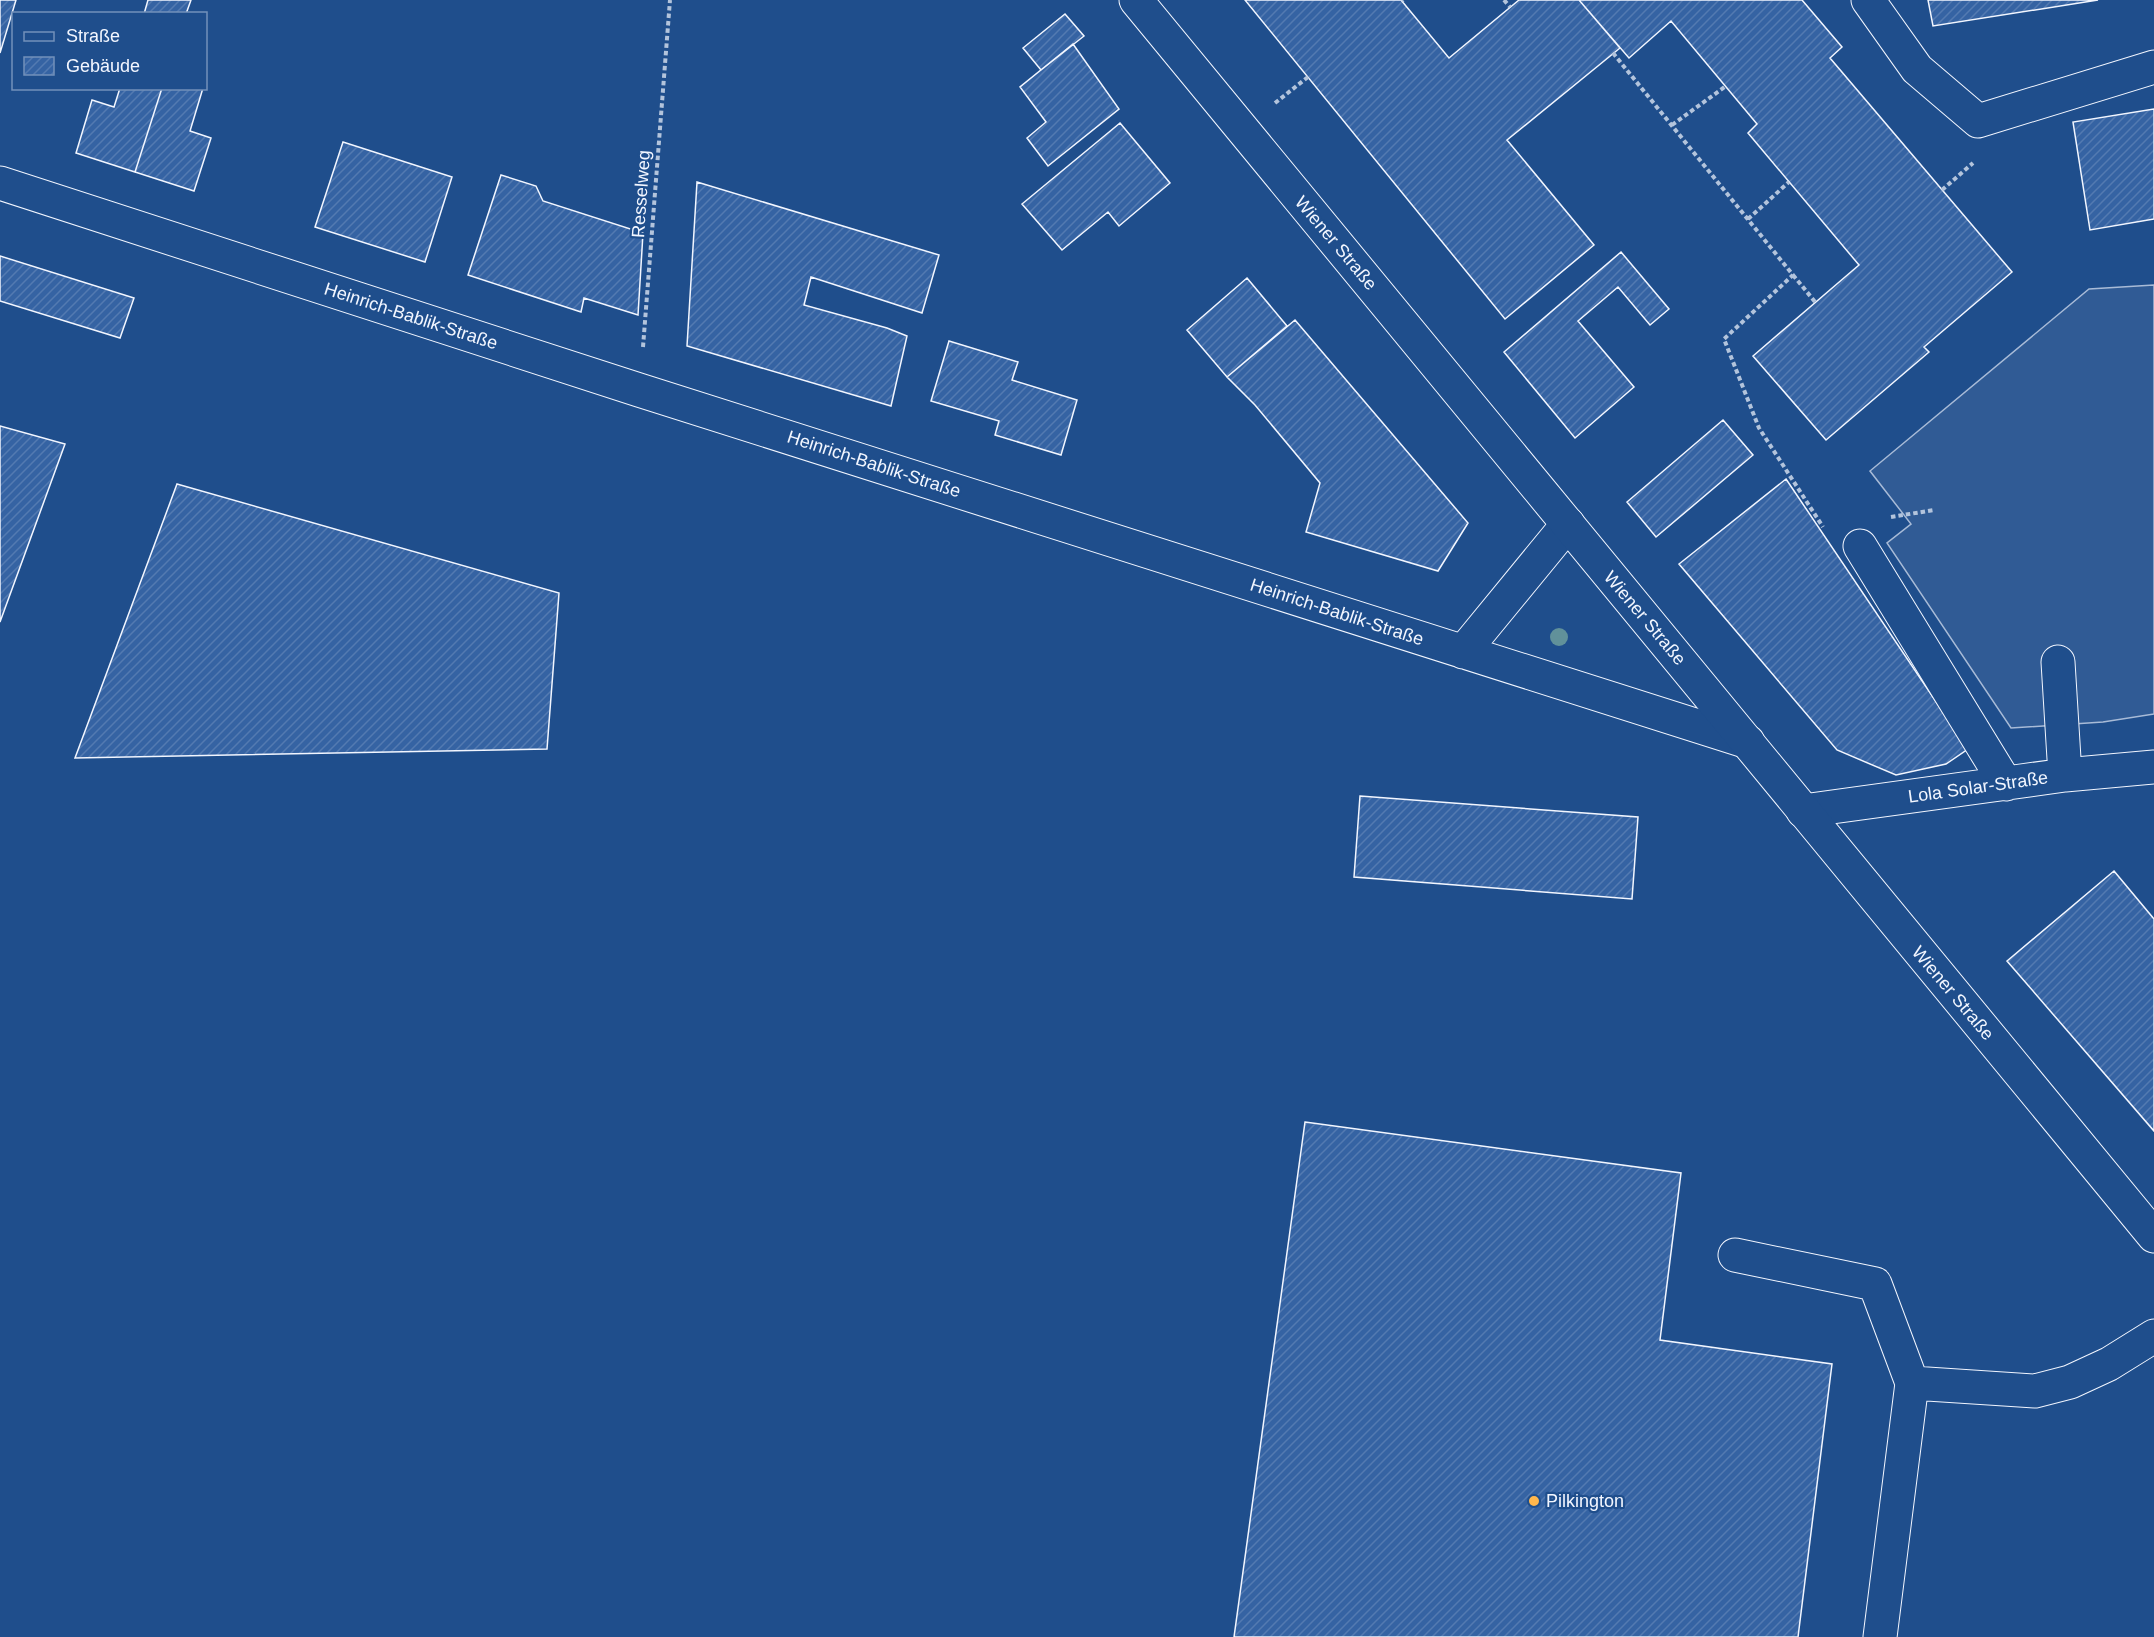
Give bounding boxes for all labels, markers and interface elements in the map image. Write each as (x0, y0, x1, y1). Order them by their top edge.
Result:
legend (12, 12, 207, 90)
text: Straße (66, 26, 120, 46)
text: Gebäude (66, 56, 140, 76)
street label: Resselweg (628, 149, 654, 239)
street label: Wiener Straße (1291, 192, 1381, 294)
street label: Heinrich-Bablik-Straße (322, 279, 500, 353)
street label: Heinrich-Bablik-Straße (785, 427, 963, 501)
street label: Wiener Straße (1600, 567, 1690, 669)
street label: Heinrich-Bablik-Straße (1248, 575, 1426, 649)
street label: Lola Solar-Straße (1907, 767, 2049, 807)
street label: Wiener Straße (1908, 942, 1998, 1044)
place label: Pilkington (1546, 1491, 1624, 1511)
marker: Pilkington (1527, 1494, 1541, 1508)

